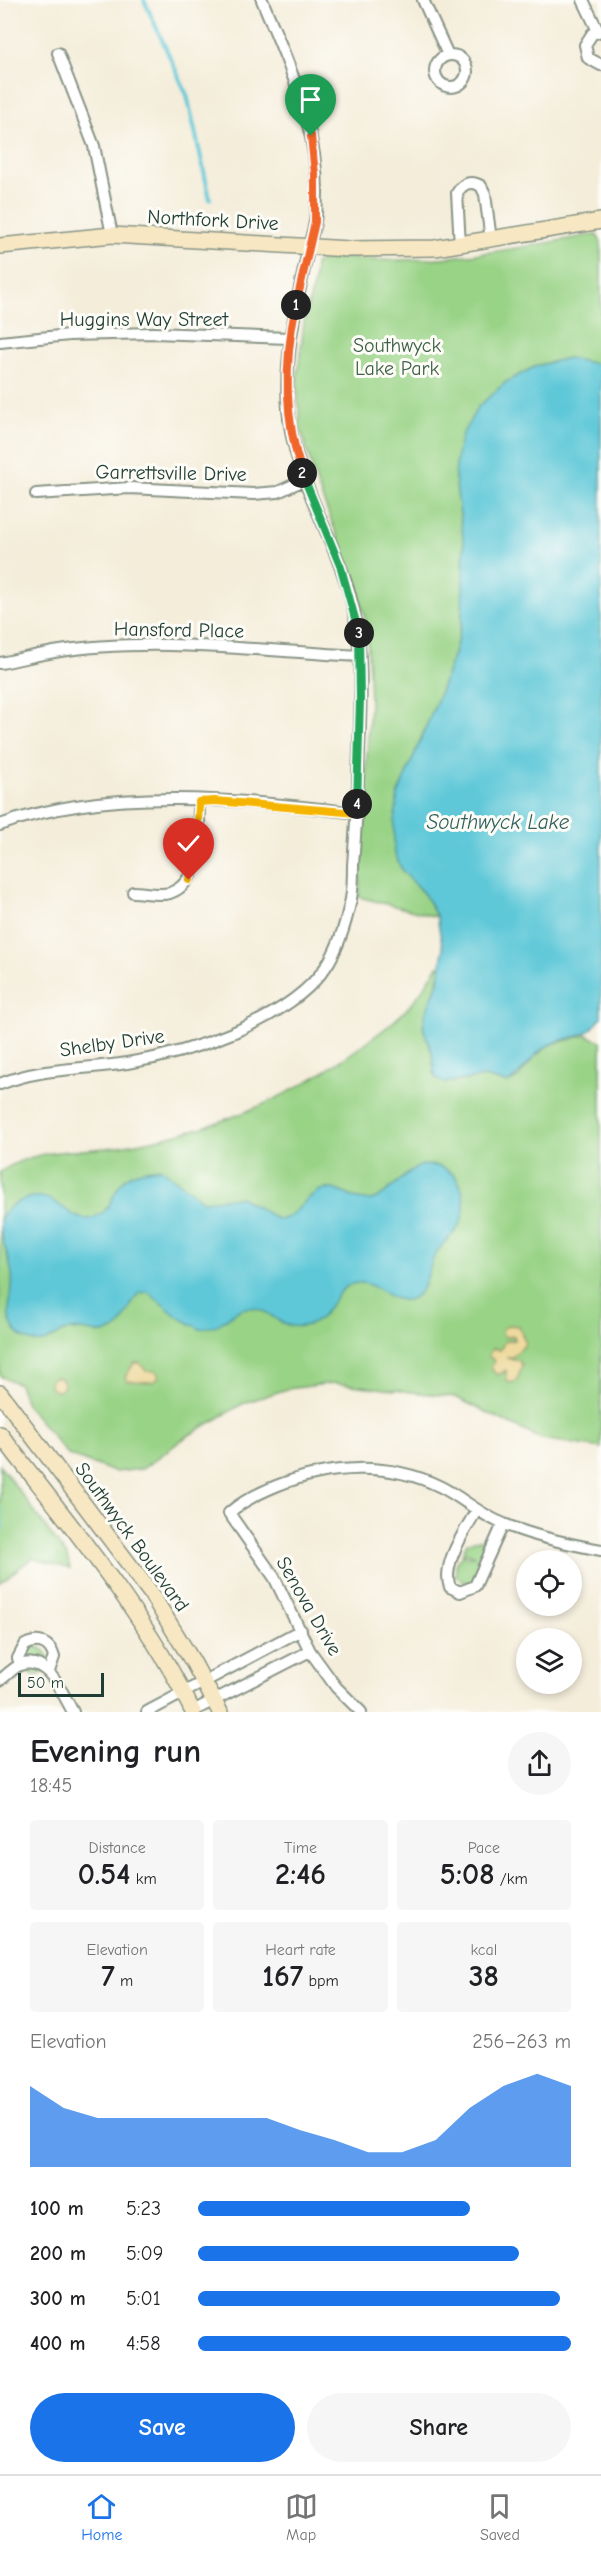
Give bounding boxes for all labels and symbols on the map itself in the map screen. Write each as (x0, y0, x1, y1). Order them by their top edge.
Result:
pin (285, 74, 336, 136)
street label: Northfork Drive (147, 205, 279, 235)
pin: 1 (281, 290, 311, 320)
street label: Huggins Way Street (60, 308, 230, 331)
park label: Southwyck Lake Park (353, 334, 441, 380)
pin: 2 (287, 458, 317, 488)
street label: Garrettsville Drive (95, 460, 247, 486)
street label: Hansford Place (114, 617, 244, 643)
pin: 3 (344, 618, 374, 648)
pin: 4 (342, 789, 372, 819)
water label: Southwyck Lake (427, 810, 570, 834)
pin (163, 818, 214, 880)
street label: Shelby Drive (58, 1024, 166, 1062)
street label: Southwyck Boulevard (70, 1458, 194, 1616)
street label: Senova Drive (271, 1552, 347, 1660)
scale bar (18, 1670, 104, 1698)

